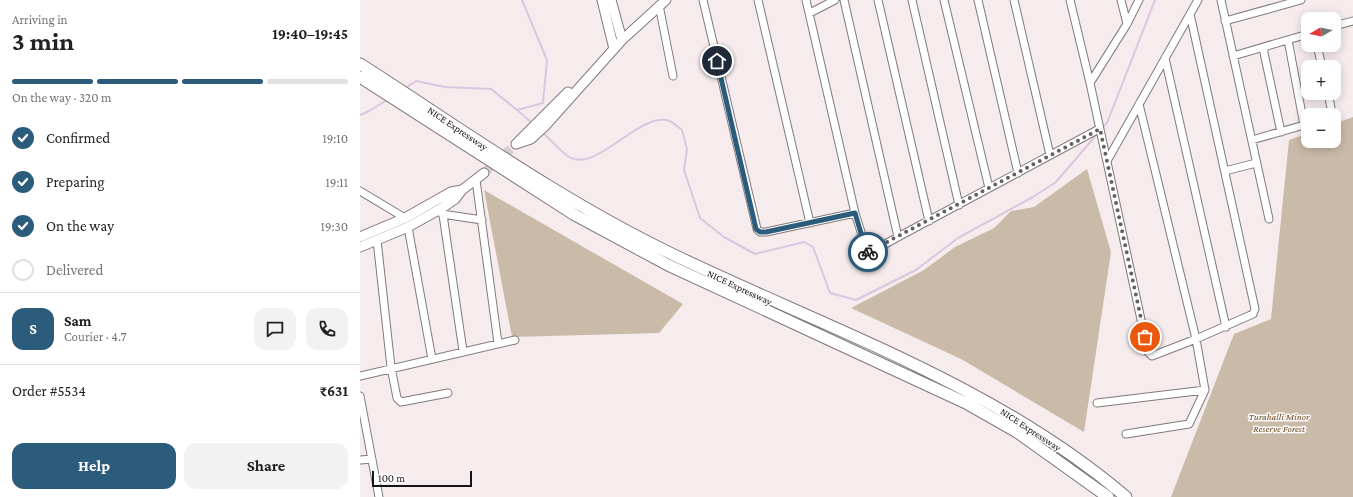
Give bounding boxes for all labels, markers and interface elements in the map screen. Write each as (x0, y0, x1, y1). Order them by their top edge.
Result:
text: Arriving in (12, 12, 68, 27)
north arrow (1301, 12, 1341, 52)
map controls (1301, 12, 1341, 148)
text: 19:40–19:45 (272, 26, 348, 42)
text: 3 min (12, 27, 74, 56)
pin (700, 44, 734, 78)
icon: home (706, 50, 728, 72)
button: + (1301, 60, 1341, 100)
text: On the way · 320 m (12, 90, 112, 105)
street label: NICE Expressway (426, 104, 490, 153)
button: − (1301, 108, 1341, 148)
icon: check (12, 127, 34, 149)
text: Confirmed (46, 130, 110, 146)
text: 19:10 (322, 131, 348, 146)
icon: check (12, 171, 34, 193)
text: Preparing (46, 174, 105, 190)
text: 19:11 (325, 175, 348, 190)
icon: check (12, 215, 34, 237)
text: On the way (46, 218, 114, 234)
text: 19:30 (321, 219, 348, 234)
courier (848, 232, 888, 272)
icon: bike (857, 241, 879, 263)
text: Delivered (46, 262, 103, 278)
street label: NICE Expressway (706, 268, 774, 307)
button: chat (254, 308, 296, 350)
button: phone (306, 308, 348, 350)
text: Sam (64, 313, 92, 329)
pin (1128, 320, 1162, 354)
text: S (29, 321, 37, 337)
icon: bag (1134, 326, 1156, 348)
text: Courier · 4.7 (64, 329, 127, 344)
text: Order #5534 (12, 383, 86, 399)
text: ₹631 (319, 383, 348, 399)
street label: NICE Expressway (998, 406, 1063, 453)
park label: Turahalli Minor Reserve Forest (1248, 411, 1310, 434)
button: Help (12, 443, 176, 489)
button: Share (184, 443, 348, 489)
scale bar (372, 469, 472, 488)
text: 100 m (378, 472, 405, 484)

